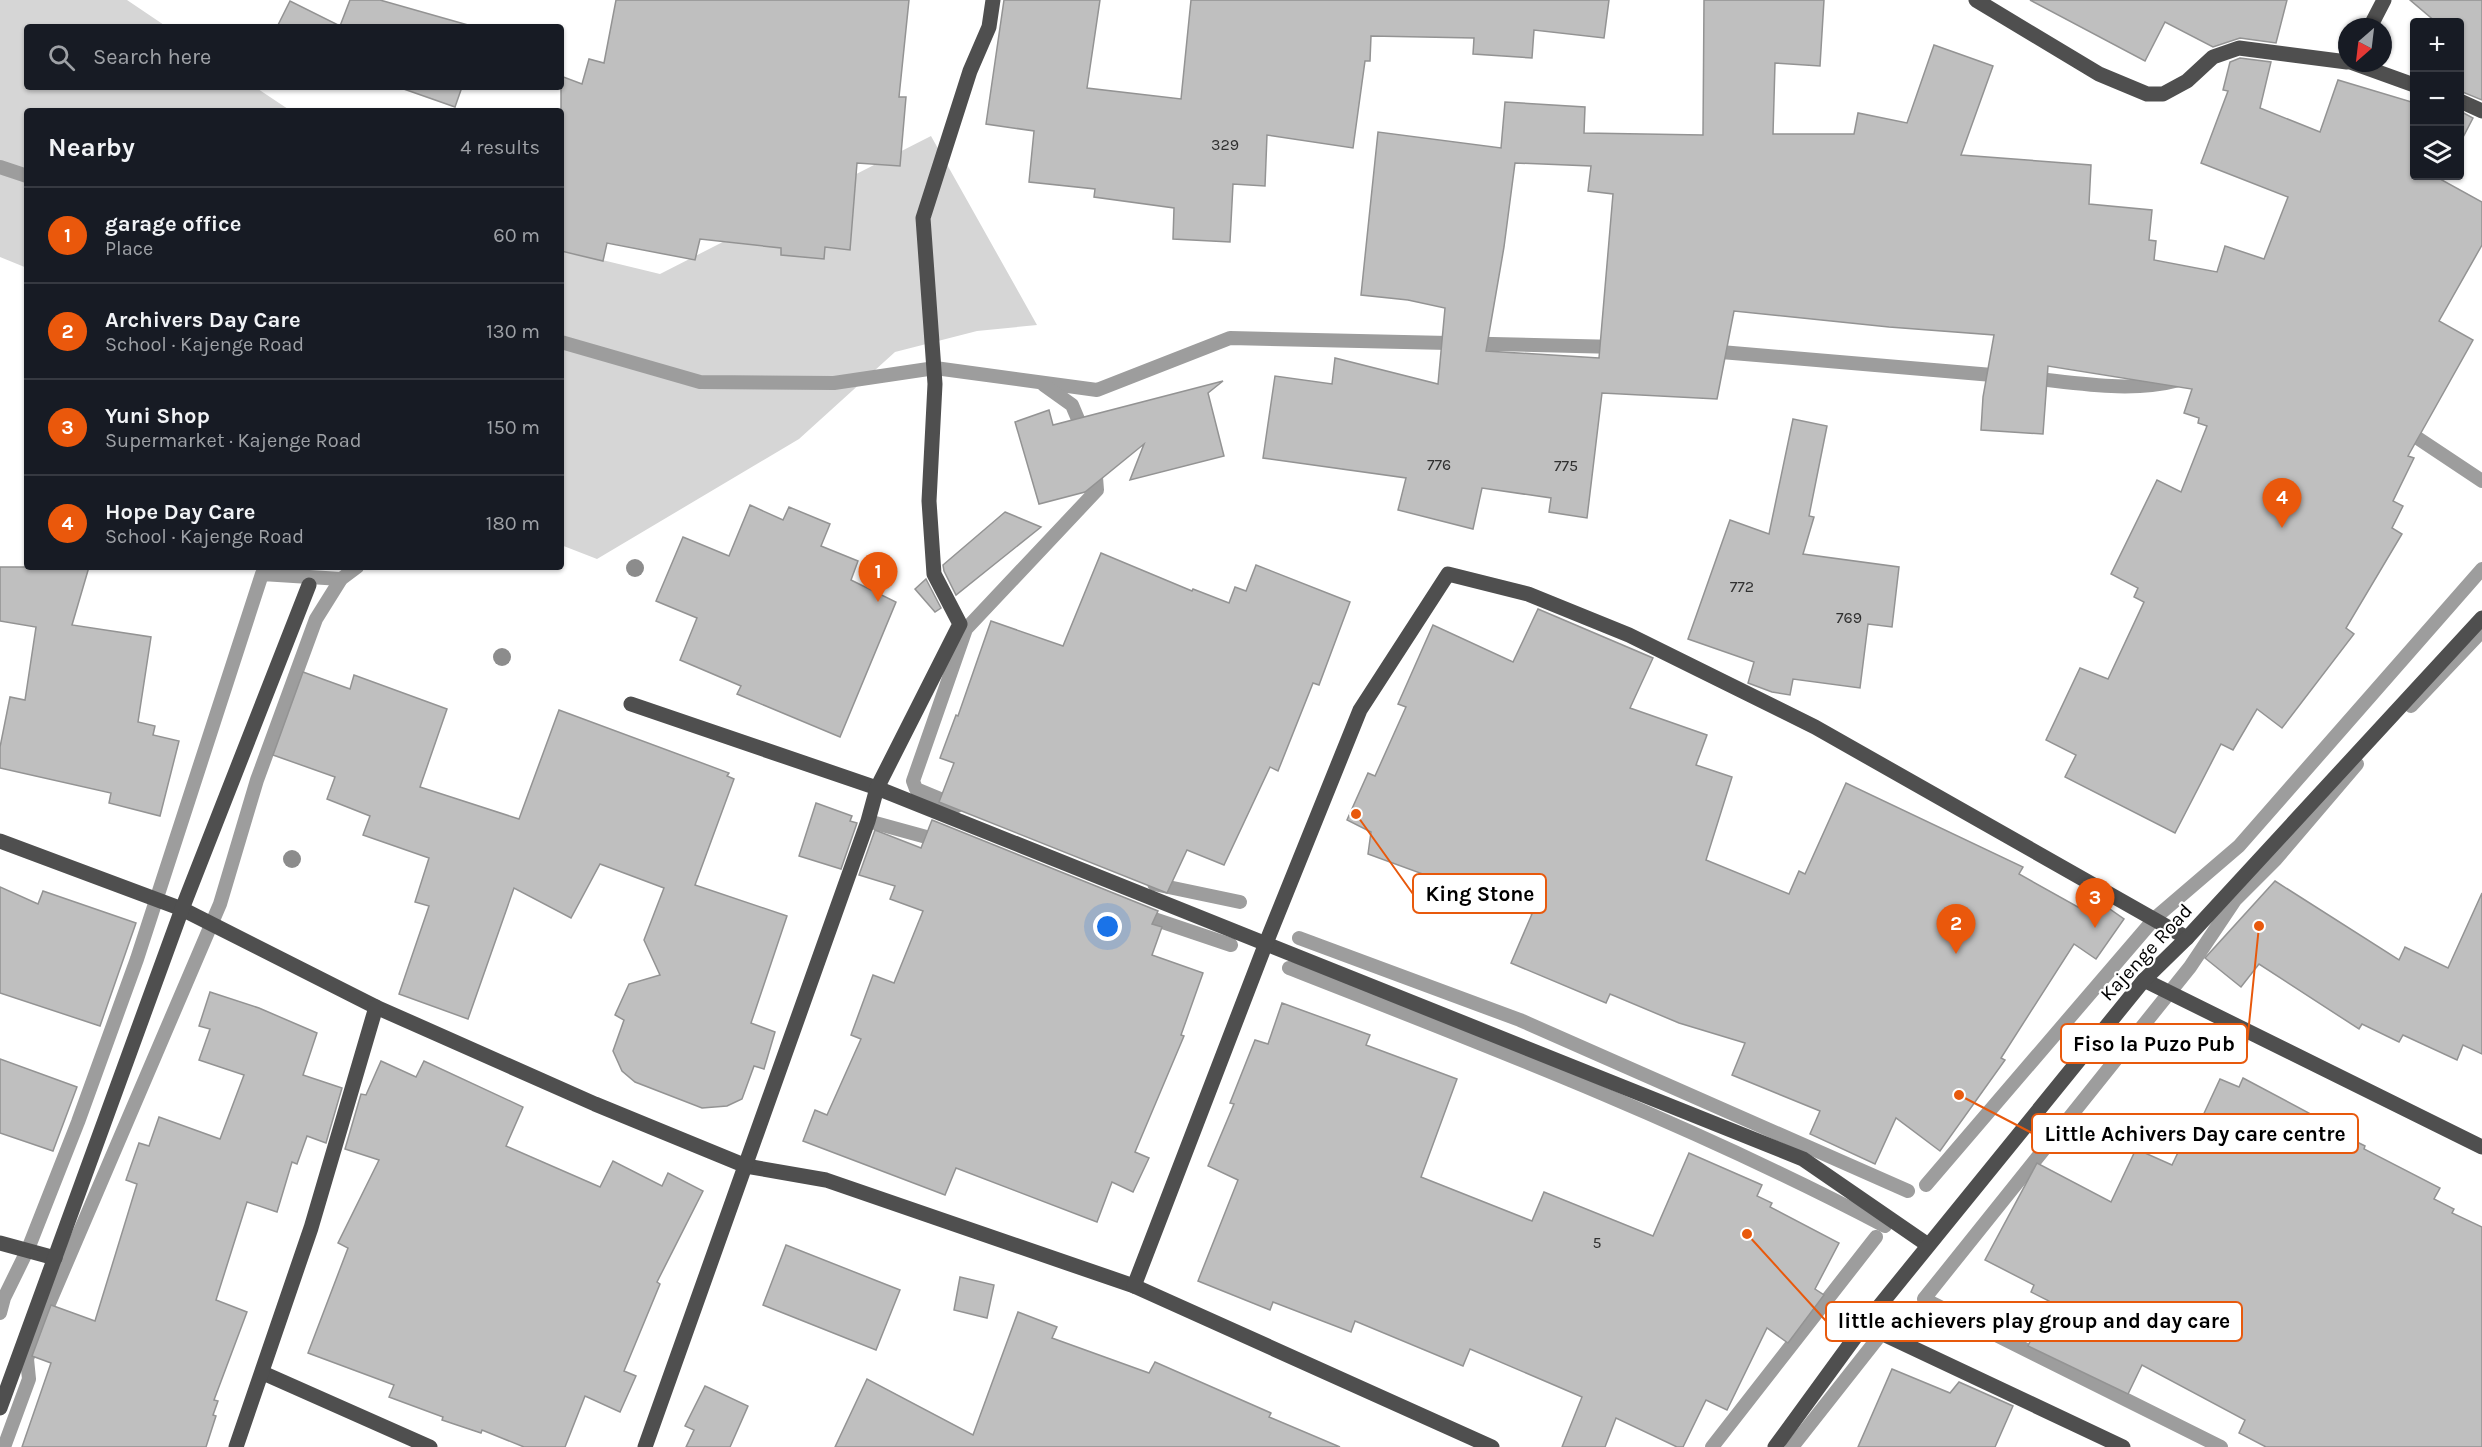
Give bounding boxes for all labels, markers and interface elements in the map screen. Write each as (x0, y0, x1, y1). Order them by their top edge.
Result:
north arrow (2338, 18, 2392, 72)
map controls (2410, 18, 2464, 180)
button: + (2410, 18, 2464, 72)
search box (24, 24, 564, 90)
icon: search (45, 41, 78, 74)
text: Search here (93, 44, 211, 70)
button: − (2410, 72, 2464, 126)
button: layers (2410, 126, 2464, 180)
text: Nearby (48, 132, 135, 163)
house number: 329 (1211, 135, 1239, 154)
text: 4 results (460, 136, 540, 159)
text: garage office (105, 211, 241, 237)
text: 1 (64, 224, 71, 247)
text: 60 m (493, 224, 540, 247)
text: Place (105, 237, 153, 260)
text: Archivers Day Care (105, 307, 301, 333)
text: 2 (61, 320, 74, 343)
text: 130 m (486, 320, 540, 343)
text: School · Kajenge Road (105, 333, 304, 356)
text: Yuni Shop (105, 403, 210, 429)
text: 3 (61, 416, 74, 439)
text: 150 m (487, 416, 540, 439)
text: Supermarket · Kajenge Road (105, 429, 362, 452)
house number: 776 (1427, 455, 1451, 474)
house number: 775 (1554, 456, 1578, 475)
pin: 4 (2262, 478, 2302, 528)
text: Hope Day Care (105, 499, 255, 525)
text: 4 (62, 512, 73, 535)
text: 180 m (486, 512, 540, 535)
text: School · Kajenge Road (105, 525, 304, 548)
pin: 1 (858, 552, 898, 602)
house number: 772 (1730, 577, 1754, 596)
house number: 769 (1836, 608, 1862, 627)
callout: King Stone (1413, 874, 1546, 913)
pin: 3 (2076, 878, 2114, 928)
text: King Stone (1425, 882, 1535, 906)
street label: Kajenge Road (2096, 899, 2197, 1006)
pin: 2 (1936, 904, 1976, 954)
your location (1093, 912, 1122, 941)
callout: Fiso la Puzo Pub (2061, 1024, 2247, 1063)
text: Fiso la Puzo Pub (2073, 1032, 2235, 1056)
callout: Little Achivers Day care centre (2032, 1114, 2358, 1153)
text: Little Achivers Day care centre (2044, 1122, 2346, 1146)
house number: 5 (1592, 1233, 1602, 1252)
callout: little achievers play group and day care (1826, 1302, 2242, 1341)
text: little achievers play group and day care (1838, 1309, 2230, 1333)

